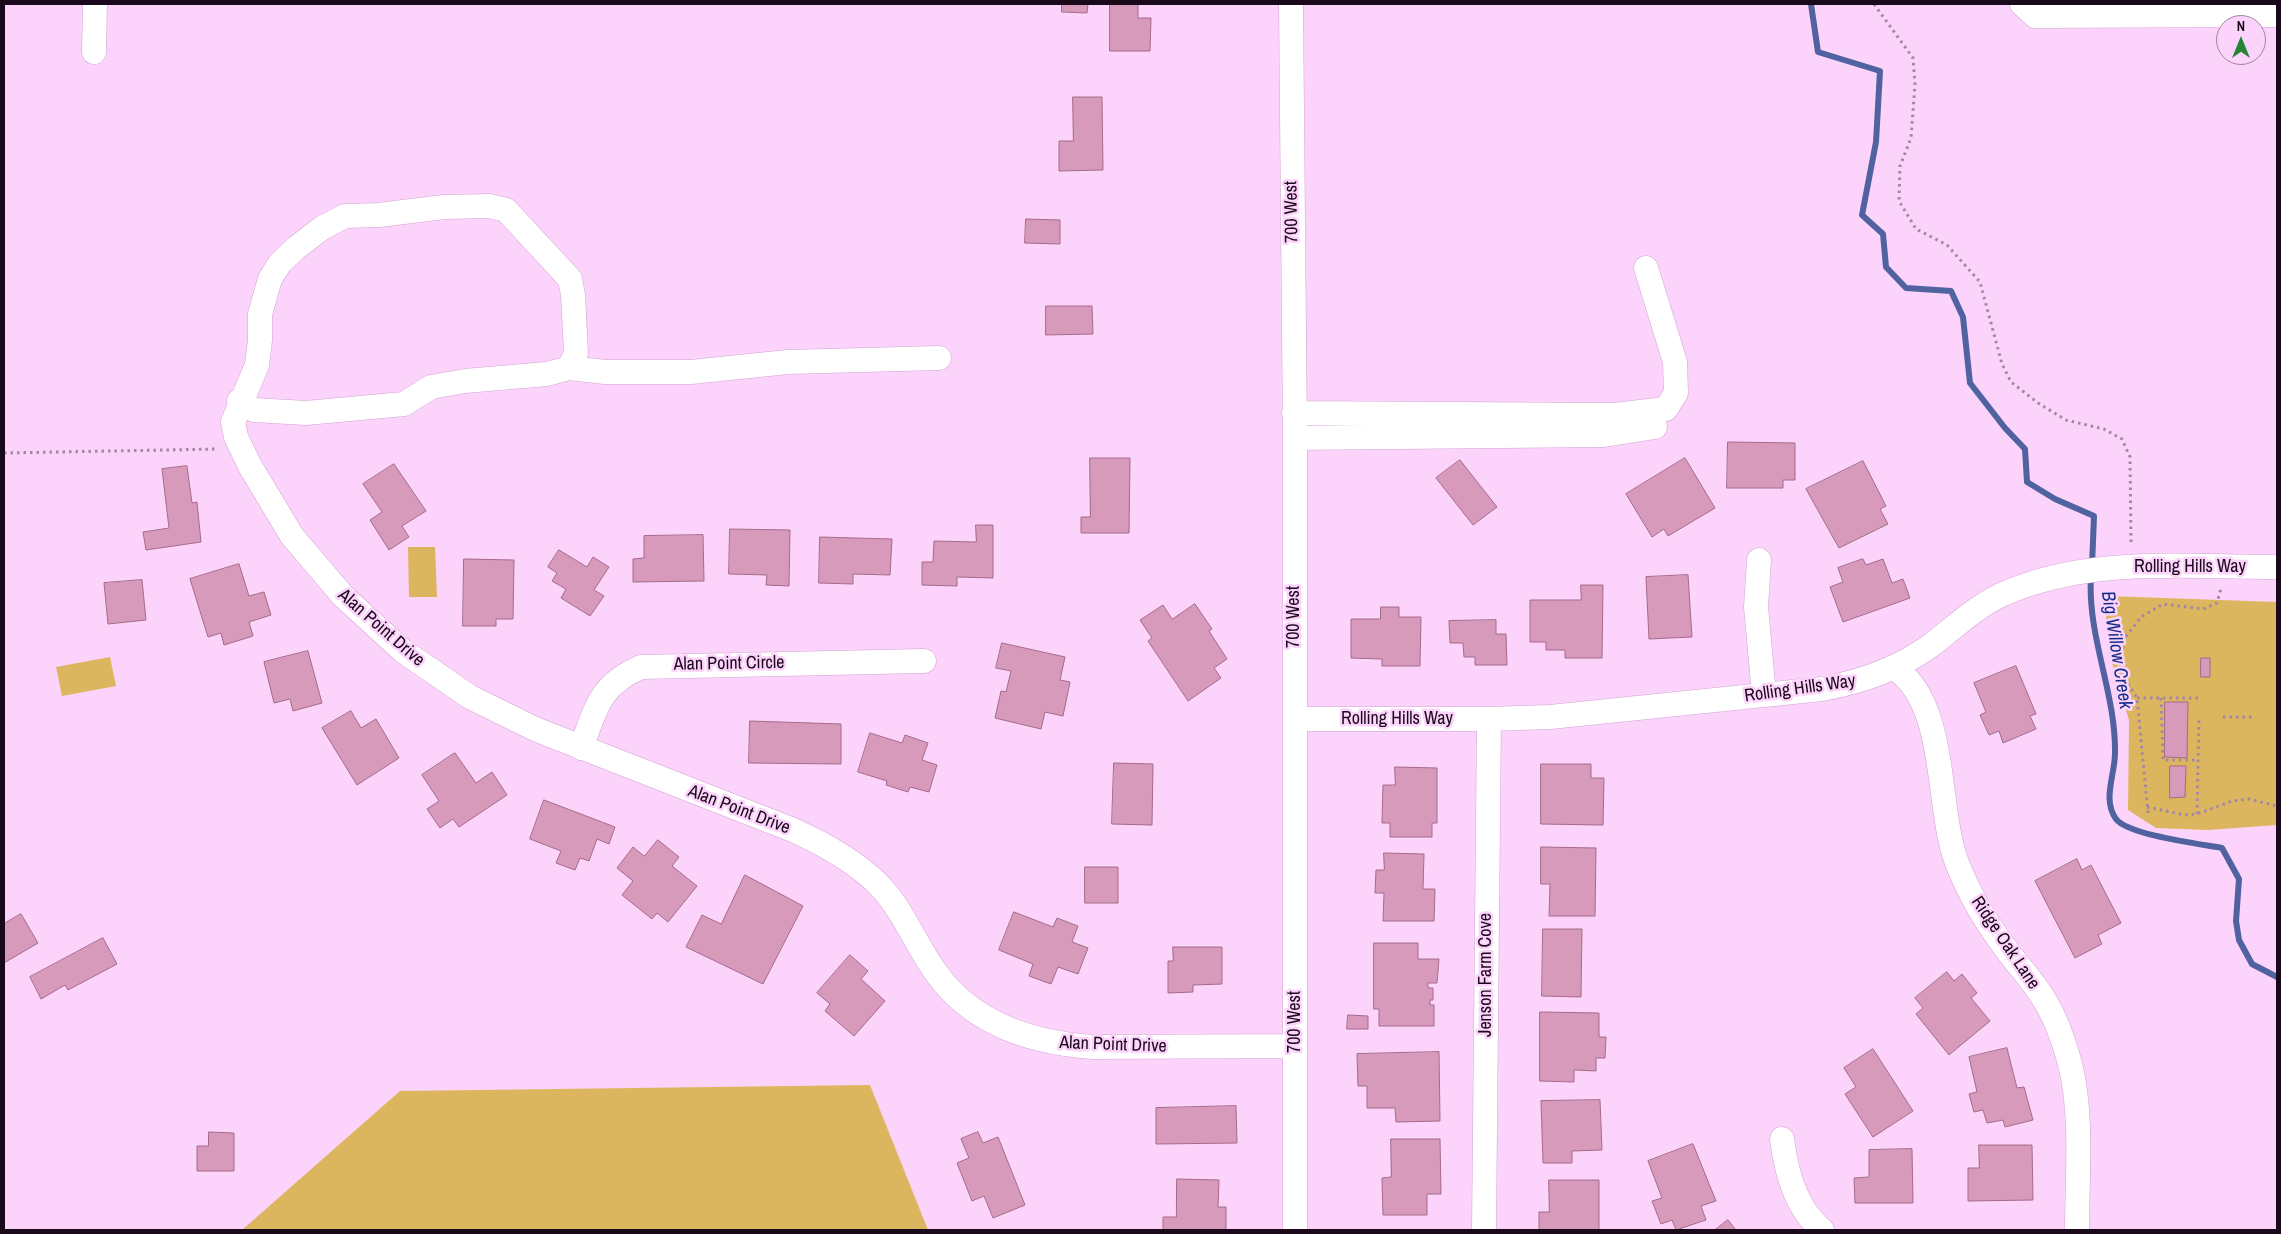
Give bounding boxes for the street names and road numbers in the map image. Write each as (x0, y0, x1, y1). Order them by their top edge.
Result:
street label: 700 West (1281, 181, 1303, 243)
street label: Rolling Hills Way (2134, 556, 2246, 578)
street label: Alan Point Drive (333, 585, 429, 671)
street label: 700 West (1283, 586, 1305, 648)
street label: Alan Point Circle (673, 652, 785, 676)
street label: Rolling Hills Way (1743, 671, 1857, 707)
street label: Rolling Hills Way (1341, 708, 1453, 730)
street label: Alan Point Drive (685, 781, 793, 839)
street label: Ridge Oak Lane (1966, 892, 2044, 994)
street label: Jenson Farm Cove (1475, 913, 1497, 1037)
street label: 700 West (1284, 991, 1306, 1053)
street label: Alan Point Drive (1059, 1032, 1167, 1058)

